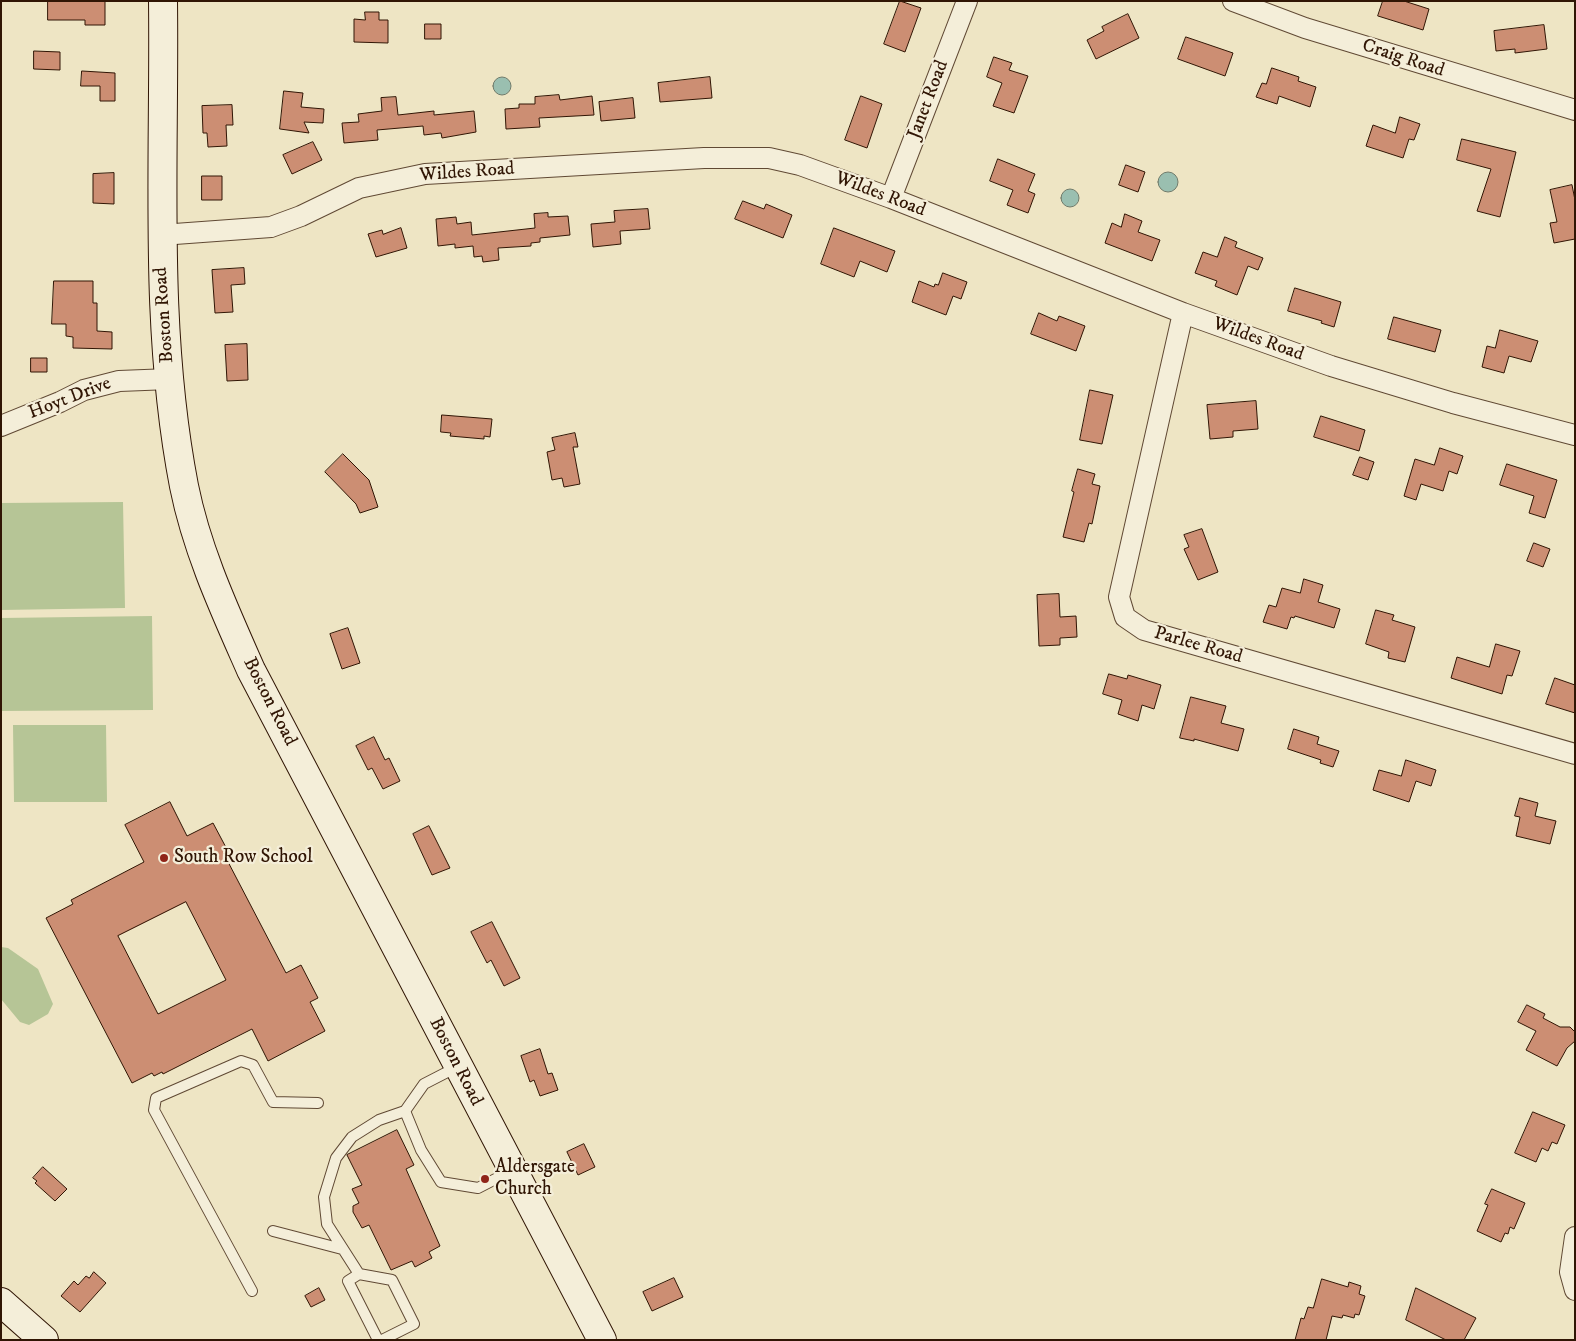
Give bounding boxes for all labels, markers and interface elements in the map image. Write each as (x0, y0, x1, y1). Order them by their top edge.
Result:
street label: Craig Road (1359, 35, 1447, 83)
street label: Janet Road (904, 57, 954, 143)
street label: Wildes Road (419, 158, 515, 188)
street label: Wildes Road (832, 167, 928, 223)
street label: Boston Road (150, 266, 180, 364)
street label: Wildes Road (1209, 313, 1307, 367)
street label: Hoyt Drive (26, 373, 114, 425)
street label: Parlee Road (1151, 623, 1245, 669)
street label: Boston Road (237, 654, 301, 750)
place label: South Row School (174, 847, 313, 869)
marker: South Row School (158, 852, 170, 864)
street label: Boston Road (423, 1014, 487, 1110)
place label: Aldersgate Church (495, 1157, 575, 1201)
marker: Aldersgate Church (479, 1173, 491, 1185)

